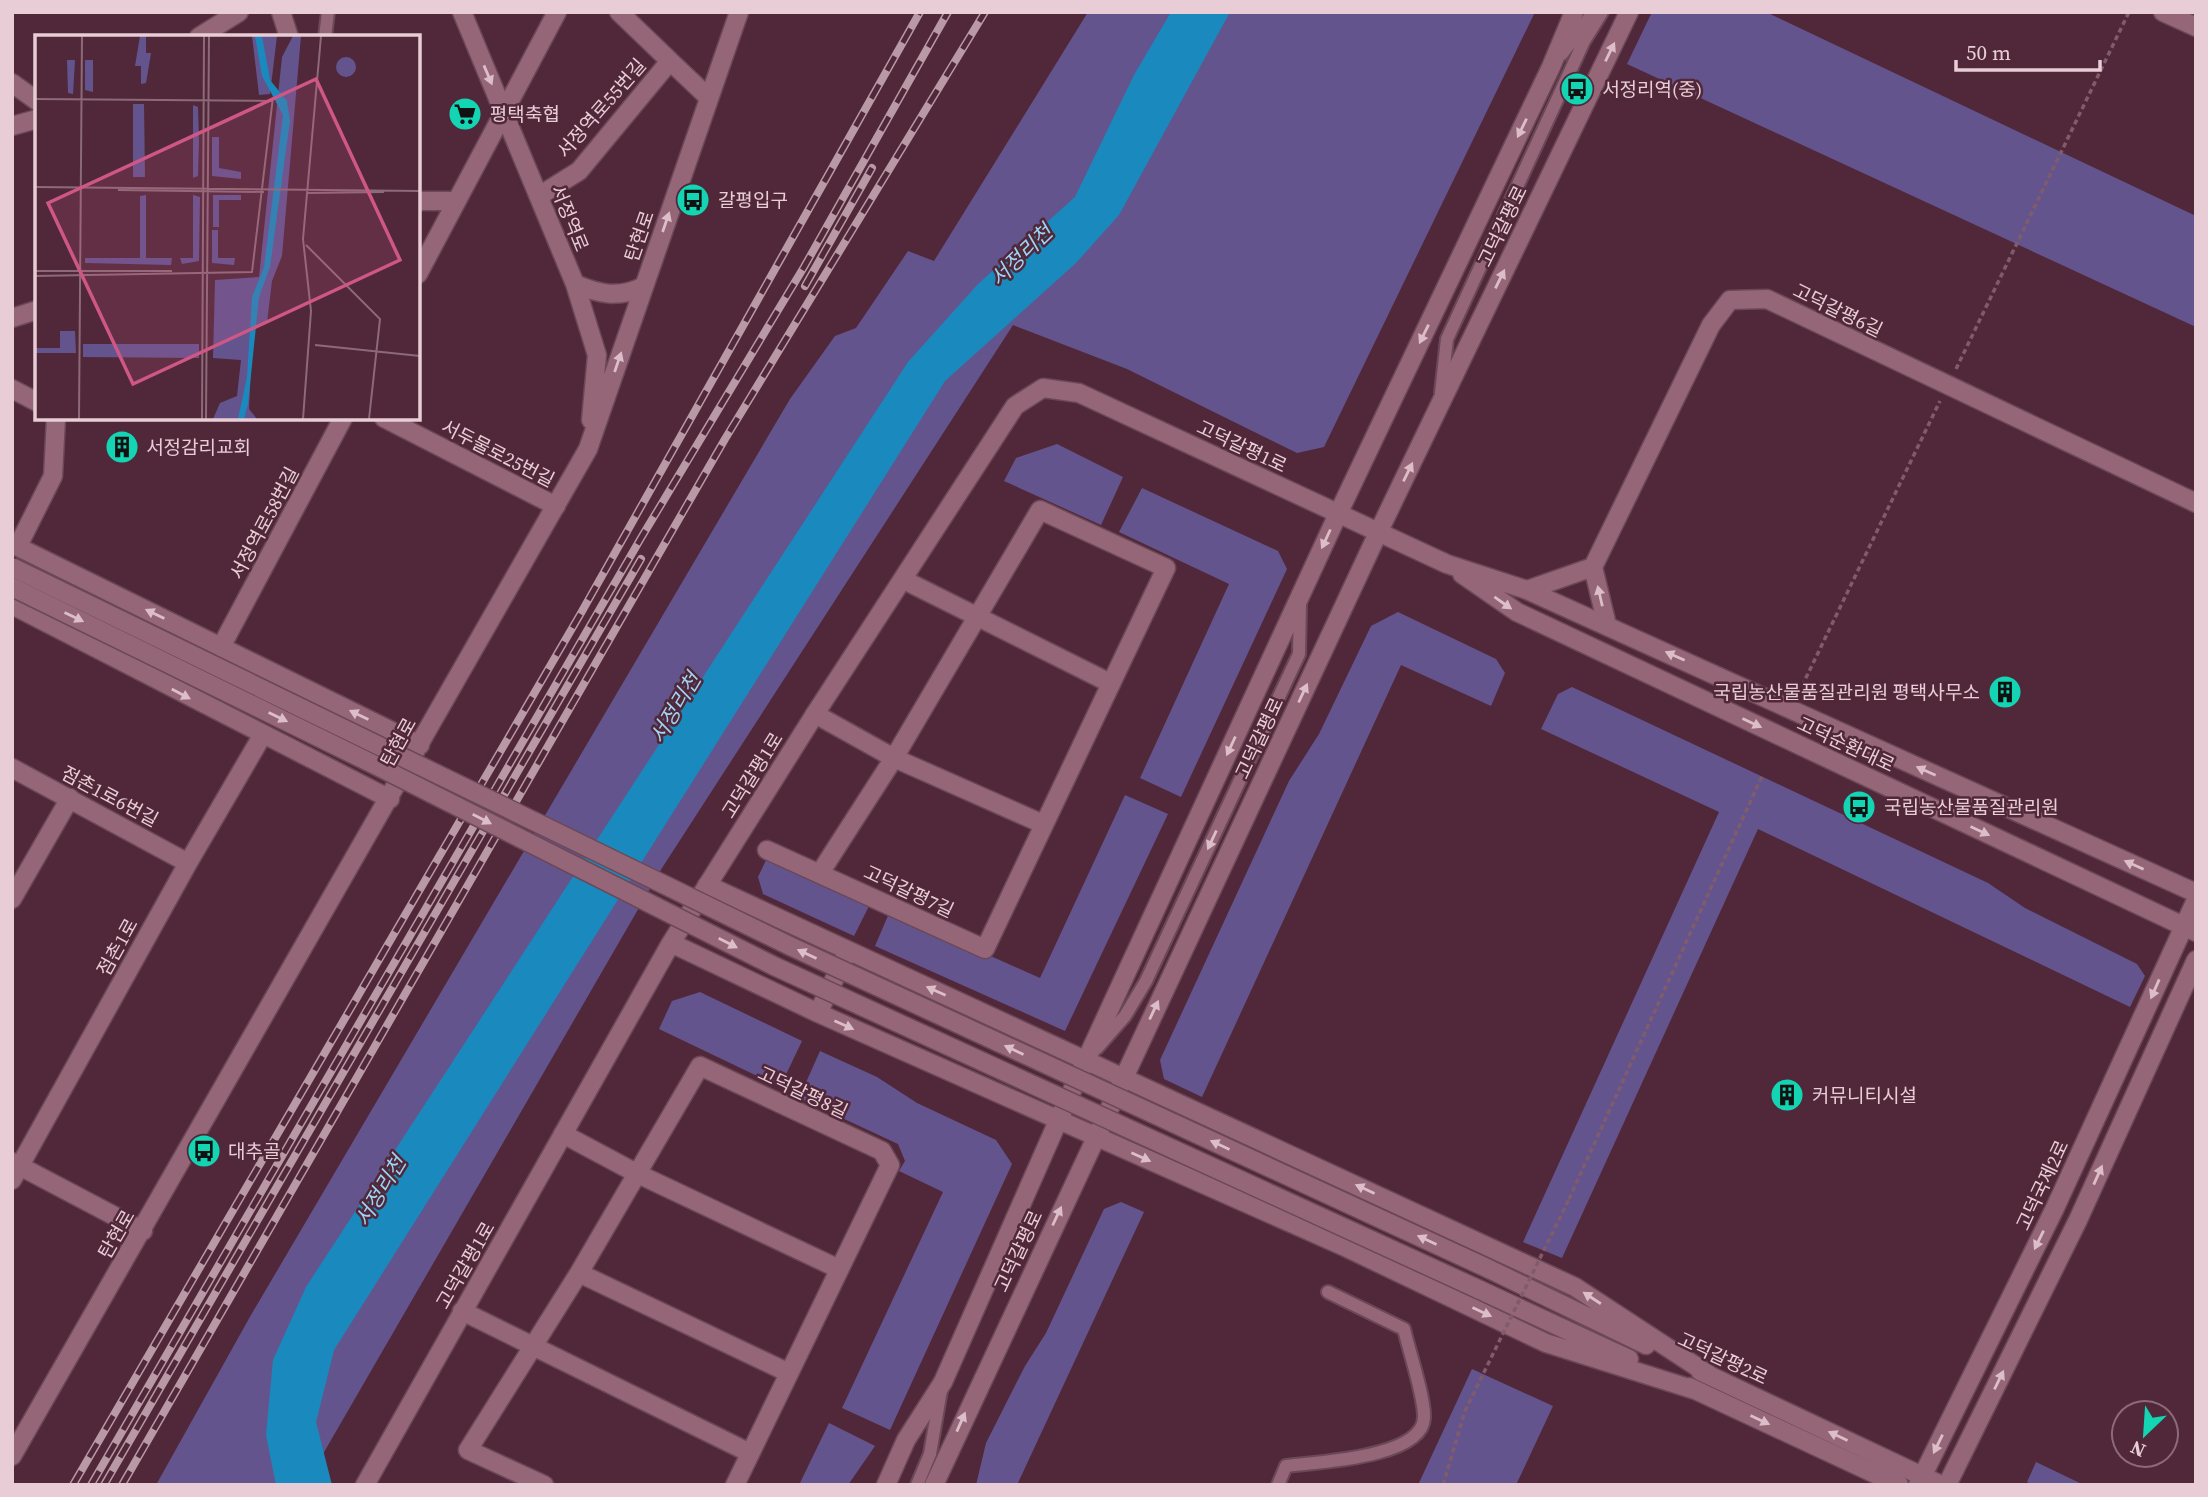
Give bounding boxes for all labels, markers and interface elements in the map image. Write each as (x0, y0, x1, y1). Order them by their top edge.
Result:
scale bar (1956, 28, 2100, 72)
inset map (35, 35, 420, 420)
text: 50 m (1966, 38, 2011, 67)
one-way arrow (1604, 42, 1615, 62)
street label: 서정역로55번길 (551, 53, 651, 163)
one-way arrow (482, 65, 494, 85)
bus stop icon: 서정리역(중) (1558, 70, 1596, 108)
place label: 서정리역(중) (1602, 76, 1702, 102)
supermarket icon: 평택축협 (446, 95, 484, 133)
place label: 평택축협 (490, 101, 560, 127)
one-way arrow (1516, 118, 1528, 138)
street label: 서정역로 (545, 181, 595, 255)
bus stop icon: 갈평입구 (674, 181, 712, 219)
street label: 고덕갈평로 (1471, 181, 1533, 271)
place label: 갈평입구 (718, 187, 788, 213)
street label: 탄현로 (618, 207, 660, 265)
one-way arrow (661, 211, 672, 232)
water label: 서정리천 (983, 216, 1061, 292)
one-way arrow (1494, 269, 1505, 289)
street label: 고덕갈평6길 (1789, 277, 1887, 343)
one-way arrow (1418, 324, 1429, 344)
one-way arrow (613, 351, 624, 372)
street label: 서두물로25번길 (437, 413, 559, 493)
street label: 고덕갈평1로 (1193, 414, 1291, 478)
building icon: 서정감리교회 (103, 428, 141, 466)
place label: 서정감리교회 (146, 434, 251, 460)
street label: 서정역로58번길 (223, 462, 305, 584)
one-way arrow (1403, 462, 1414, 482)
one-way arrow (1320, 529, 1332, 549)
one-way arrow (1594, 585, 1605, 607)
one-way arrow (1494, 596, 1512, 610)
one-way arrow (145, 608, 165, 619)
one-way arrow (64, 612, 84, 623)
one-way arrow (1665, 651, 1685, 662)
water label: 서정리천 (643, 665, 709, 749)
building icon: 국립농산물품질관리원 평택사무소 (1986, 673, 2024, 711)
place label: 국립농산물품질관리원 평택사무소 (1713, 679, 1980, 705)
one-way arrow (1298, 683, 1309, 704)
one-way arrow (171, 688, 191, 700)
street label: 고덕갈평로 (1229, 693, 1289, 783)
one-way arrow (349, 709, 369, 720)
street label: 고덕순환대로 (1793, 710, 1899, 778)
one-way arrow (268, 712, 288, 723)
street label: 탄현로 (374, 713, 422, 771)
one-way arrow (1742, 717, 1762, 729)
street label: 고덕갈평1로 (715, 727, 789, 823)
one-way arrow (1225, 736, 1237, 756)
street label: 점촌1로6번길 (57, 760, 163, 832)
one-way arrow (1916, 765, 1937, 776)
bus stop icon: 국립농산물품질관리원 (1840, 788, 1878, 826)
place label: 국립농산물품질관리원 (1884, 794, 2059, 820)
one-way arrow (472, 812, 492, 824)
one-way arrow (1970, 825, 1990, 836)
one-way arrow (1206, 830, 1218, 850)
street label: 고덕갈평7길 (860, 859, 958, 923)
one-way arrow (2123, 859, 2144, 870)
street label: 점촌1로 (91, 914, 143, 980)
one-way arrow (718, 938, 738, 949)
one-way arrow (797, 948, 817, 960)
one-way arrow (2149, 979, 2161, 999)
one-way arrow (926, 985, 946, 997)
one-way arrow (1148, 1000, 1160, 1020)
one-way arrow (833, 1020, 854, 1031)
one-way arrow (1004, 1044, 1024, 1055)
street label: 고덕갈평8길 (754, 1060, 852, 1124)
building icon: 커뮤니티시설 (1768, 1076, 1806, 1114)
place label: 커뮤니티시설 (1812, 1082, 1917, 1108)
bus stop icon: 대추골 (185, 1132, 223, 1170)
street label: 고덕국제2로 (2010, 1136, 2074, 1234)
place label: 대추골 (228, 1138, 280, 1164)
one-way arrow (1210, 1139, 1230, 1151)
water label: 서정리천 (348, 1148, 414, 1232)
one-way arrow (1131, 1151, 1151, 1163)
one-way arrow (2092, 1165, 2104, 1185)
one-way arrow (1355, 1184, 1375, 1195)
street label: 탄현로 (92, 1205, 140, 1263)
street label: 고덕갈평로 (988, 1206, 1048, 1296)
one-way arrow (1051, 1206, 1063, 1226)
street label: 고덕갈평1로 (430, 1217, 500, 1313)
one-way arrow (2034, 1230, 2045, 1250)
one-way arrow (1417, 1234, 1437, 1246)
one-way arrow (1582, 1292, 1602, 1305)
one-way arrow (1472, 1306, 1492, 1318)
street label: 고덕갈평2로 (1674, 1326, 1772, 1390)
one-way arrow (1993, 1370, 2004, 1390)
north arrow (2110, 1399, 2180, 1469)
one-way arrow (955, 1412, 967, 1432)
one-way arrow (1750, 1414, 1770, 1426)
one-way arrow (1828, 1430, 1848, 1442)
one-way arrow (1932, 1434, 1943, 1454)
text: N (2126, 1435, 2150, 1464)

